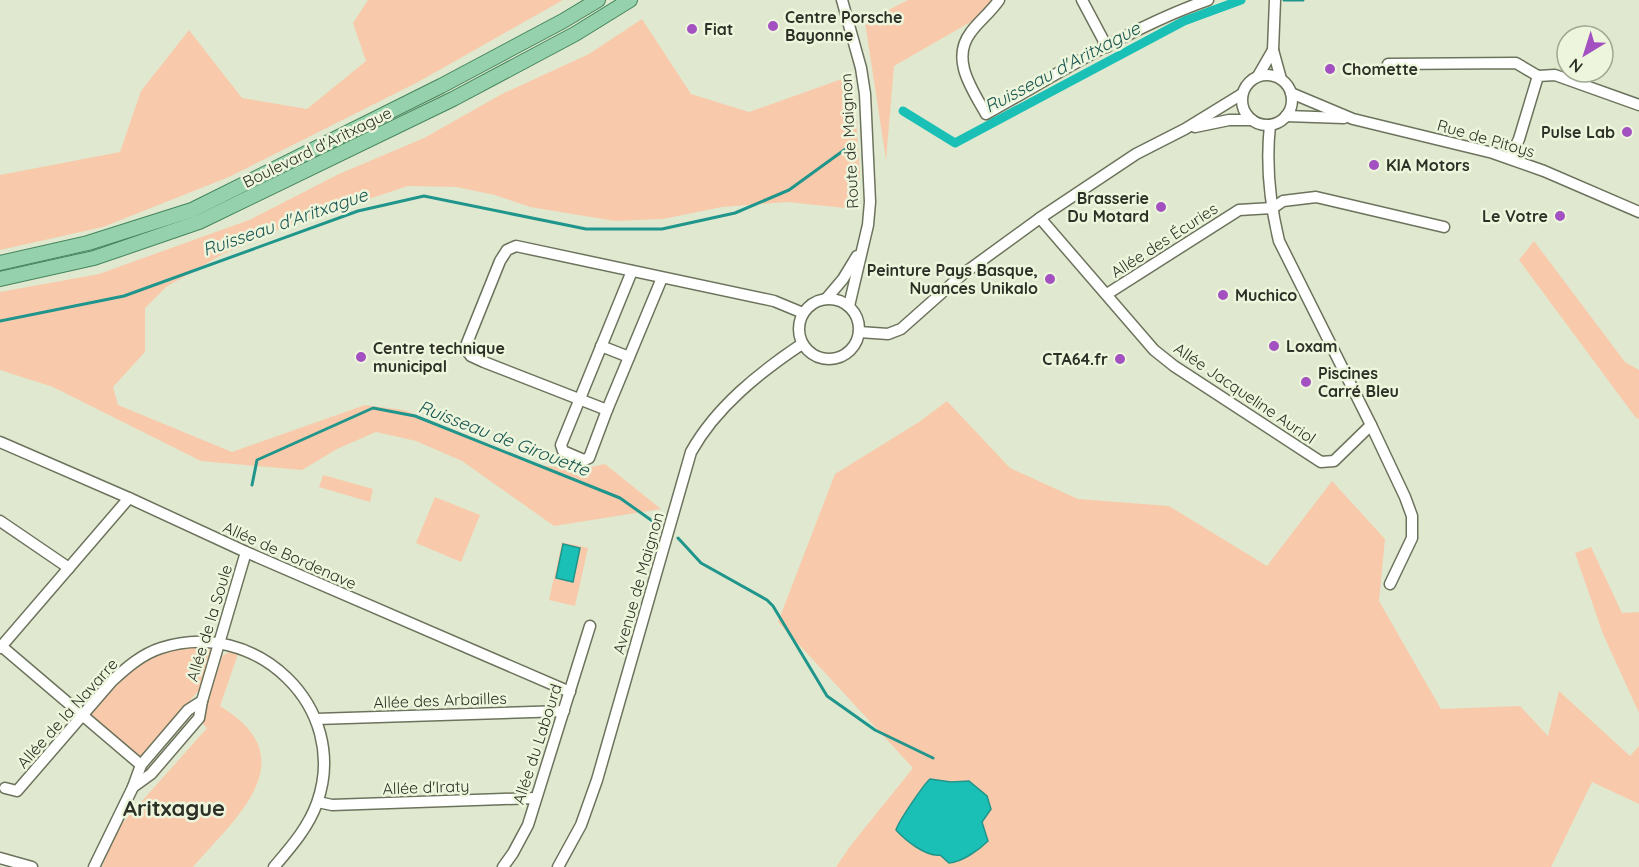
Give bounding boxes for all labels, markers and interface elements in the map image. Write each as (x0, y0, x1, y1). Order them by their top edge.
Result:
place label: Centre Porsche Bayonne (785, 7, 902, 45)
water label: Ruisseau d'Aritxague (980, 16, 1145, 118)
place label: Fiat (704, 19, 733, 39)
marker: Centre Porsche Bayonne (766, 19, 780, 33)
marker: Fiat (685, 22, 699, 36)
north arrow (1555, 24, 1615, 84)
text: N (1565, 54, 1587, 77)
place label: Chomette (1342, 59, 1418, 79)
marker: Chomette (1323, 62, 1337, 76)
street label: Route de Maignon (835, 73, 863, 209)
street label: Boulevard d'Aritxague (239, 102, 395, 192)
street label: Rue de Pitoys (1435, 115, 1537, 161)
place label: Pulse Lab (1541, 122, 1615, 142)
marker: Pulse Lab (1620, 125, 1634, 139)
place label: KIA Motors (1386, 155, 1470, 175)
marker: KIA Motors (1367, 158, 1381, 172)
water label: Ruisseau d'Aritxague (199, 183, 371, 261)
place label: Brasserie Du Motard (1067, 188, 1149, 226)
street label: Allée des Écuries (1107, 198, 1221, 282)
marker: Brasserie Du Motard (1154, 200, 1168, 214)
place label: Le Votre (1482, 206, 1548, 226)
marker: Le Votre (1553, 209, 1567, 223)
place label: Peinture Pays Basque, Nuances Unikalo (867, 260, 1038, 298)
marker: Peinture Pays Basque, Nuances Unikalo (1043, 272, 1057, 286)
place label: Muchico (1235, 285, 1297, 305)
marker: Muchico (1216, 288, 1230, 302)
place label: Loxam (1286, 336, 1338, 356)
place label: Centre technique municipal (373, 338, 505, 376)
street label: Allée Jacqueline Auriol (1170, 338, 1320, 448)
marker: Loxam (1267, 339, 1281, 353)
place label: CTA64.fr (1042, 349, 1108, 369)
marker: Centre technique municipal (354, 350, 368, 364)
marker: CTA64.fr (1113, 352, 1127, 366)
place label: Piscines Carré Bleu (1318, 363, 1399, 401)
marker: Piscines Carré Bleu (1299, 375, 1313, 389)
water label: Ruisseau de Girouette (415, 395, 594, 482)
street label: Avenue de Maignon (608, 510, 668, 656)
street label: Allée de Bordenave (220, 517, 360, 593)
street label: Allée de la Soule (182, 562, 236, 684)
street label: Allée de la Navarre (12, 654, 122, 772)
street label: Allée du Labourd (508, 681, 566, 807)
street label: Allée des Arbailles (373, 688, 507, 712)
street label: Allée d'Iraty (382, 775, 470, 799)
district label: Aritxague (123, 794, 225, 822)

